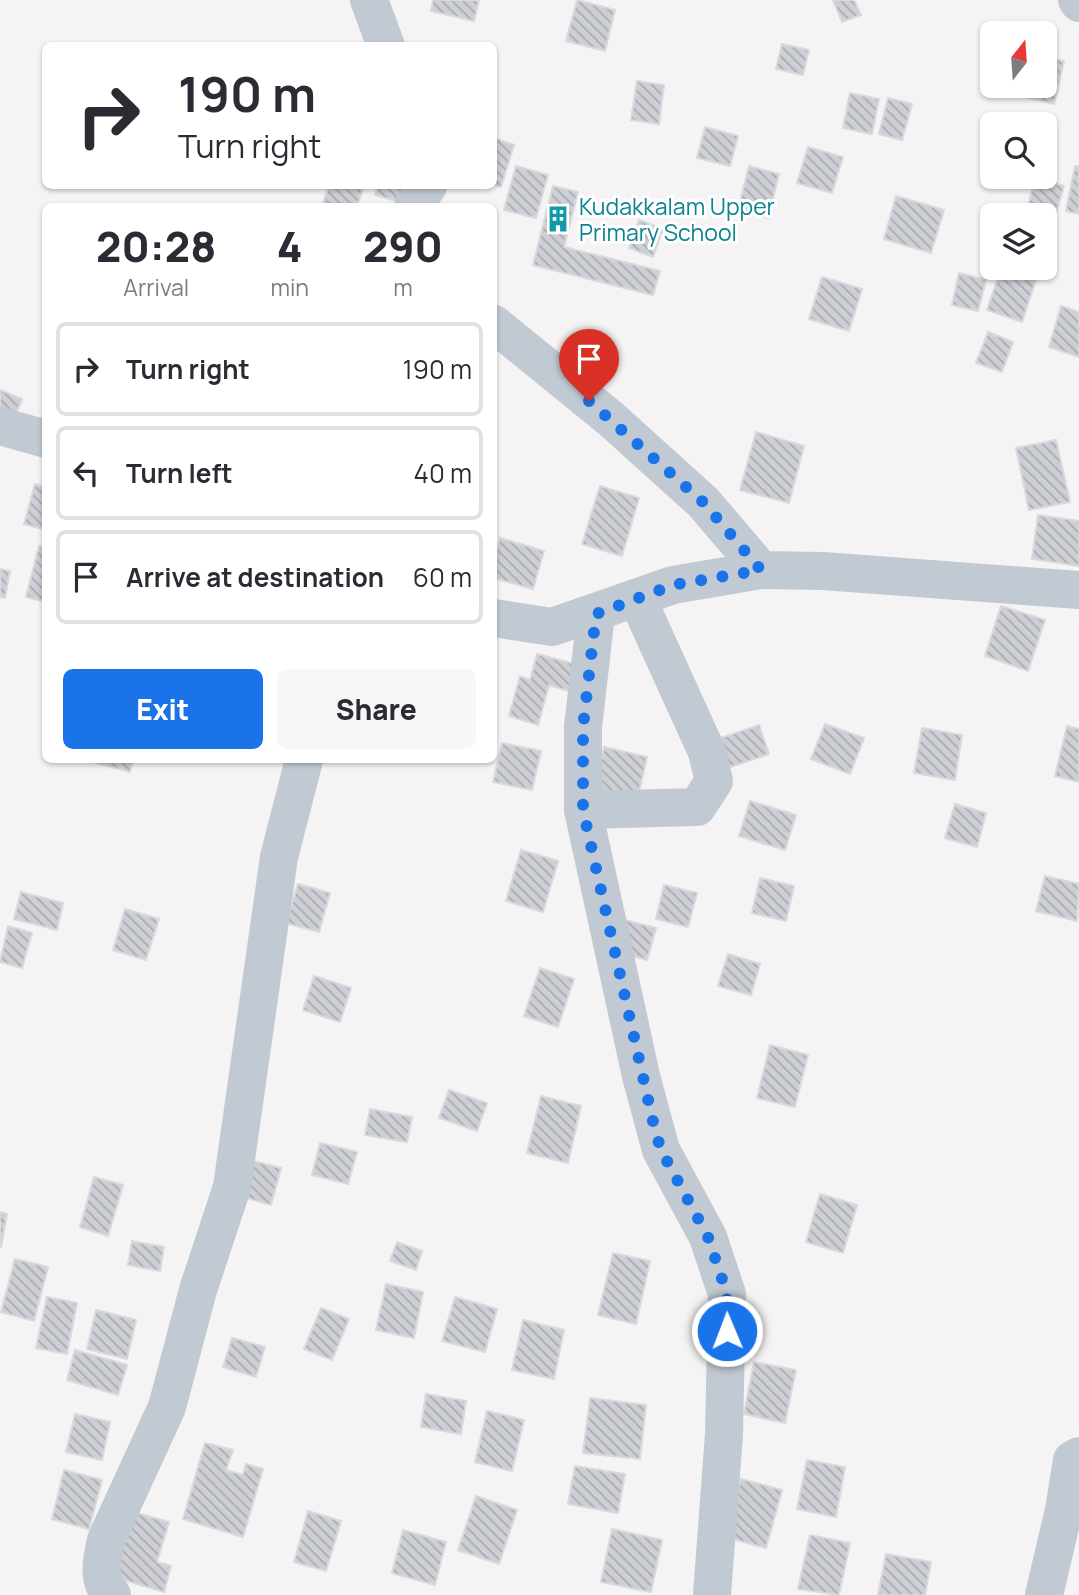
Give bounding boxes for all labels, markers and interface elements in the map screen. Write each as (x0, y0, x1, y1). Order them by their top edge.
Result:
north arrow (980, 21, 1057, 98)
map controls (980, 21, 1057, 280)
text: 190 m (178, 60, 316, 127)
icon: right (63, 70, 154, 161)
button: search (980, 112, 1057, 189)
text: Turn right (178, 124, 321, 168)
place label: Kudakkalam Upper Primary School (579, 190, 775, 248)
button: layers (980, 203, 1057, 280)
building icon: Kudakkalam Upper Primary School (543, 204, 573, 234)
text: 20:28 (96, 217, 216, 275)
text: 4 (277, 217, 303, 275)
text: 290 (363, 217, 443, 275)
text: Arrival (123, 271, 189, 303)
text: min (270, 271, 309, 303)
text: m (393, 271, 413, 303)
pin (559, 329, 619, 401)
icon: arrive (570, 340, 608, 378)
icon: right (67, 350, 105, 388)
text: Turn right (126, 351, 250, 387)
text: 190 m (403, 351, 472, 387)
icon: left (67, 454, 105, 492)
text: Turn left (126, 455, 233, 491)
text: 40 m (414, 455, 472, 491)
icon: arrive (67, 558, 105, 596)
text: Arrive at destination (126, 559, 384, 595)
text: 60 m (413, 559, 472, 595)
button: Exit (63, 669, 263, 749)
button: Share (277, 669, 476, 749)
position arrow (690, 1294, 764, 1368)

